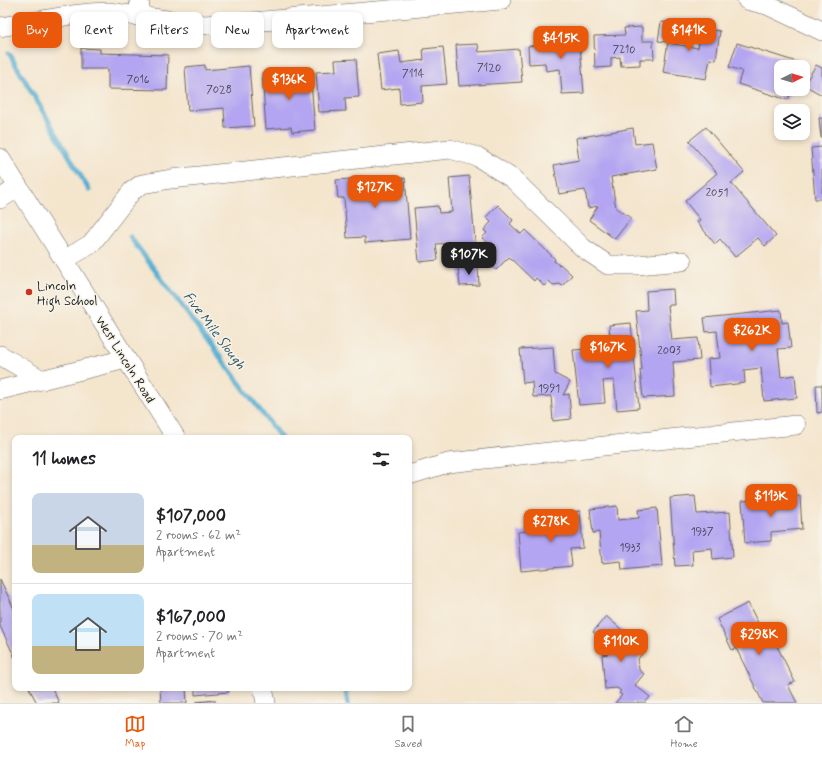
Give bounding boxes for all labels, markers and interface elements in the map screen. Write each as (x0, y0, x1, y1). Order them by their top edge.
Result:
chip: Buy (12, 12, 62, 48)
chip: Rent (70, 12, 128, 48)
chip: Filters (136, 12, 203, 48)
chip: New (211, 12, 264, 48)
chip: Apartment (272, 12, 363, 48)
pin: $141K (661, 18, 717, 52)
text: $141K (671, 22, 707, 39)
pin: $415K (533, 26, 589, 60)
text: $415K (542, 30, 580, 47)
house number: 7210 (613, 43, 635, 57)
north arrow (774, 60, 810, 96)
map controls (774, 60, 810, 140)
house number: 7120 (477, 61, 501, 75)
pin: $136K (261, 67, 317, 101)
house number: 7114 (402, 67, 425, 81)
text: $136K (272, 71, 306, 88)
house number: 7016 (127, 73, 150, 87)
house number: 7028 (206, 83, 232, 97)
button: layers (774, 104, 810, 140)
pin: $127K (347, 175, 403, 209)
text: $127K (357, 179, 393, 196)
house number: 2051 (706, 186, 728, 200)
pin: $107K (441, 242, 497, 276)
text: $107K (450, 246, 488, 263)
place label: Lincoln High School (37, 278, 98, 312)
marker: Lincoln High School (24, 287, 34, 297)
water label: Five Mile Slough (178, 288, 249, 374)
street label: West Lincoln Road (91, 313, 158, 407)
pin: $262K (724, 318, 780, 352)
text: $262K (733, 322, 771, 339)
pin: $167K (580, 335, 636, 369)
text: $167K (589, 339, 627, 356)
house number: 2003 (657, 344, 681, 358)
house number: 1991 (538, 382, 560, 396)
text: 11 homes (32, 448, 96, 470)
icon: filters (370, 448, 392, 470)
pin: $113K (743, 484, 799, 518)
text: $113K (754, 488, 788, 505)
text: $107,000 (156, 505, 226, 527)
icon: home (64, 509, 112, 557)
pin: $278K (523, 509, 579, 543)
text: $278K (533, 513, 569, 530)
house number: 1937 (691, 525, 714, 539)
text: 2 rooms · 62 m² (156, 527, 241, 544)
house number: 1933 (620, 541, 640, 555)
text: Apartment (156, 544, 215, 561)
text: $167,000 (156, 606, 226, 628)
icon: home (64, 610, 112, 658)
pin: $298K (731, 622, 787, 656)
text: $298K (740, 626, 778, 643)
text: 2 rooms · 70 m² (156, 628, 243, 645)
pin: $110K (593, 629, 649, 663)
text: $110K (603, 633, 639, 650)
text: Apartment (156, 645, 215, 662)
tab: Map (124, 713, 146, 751)
tab: Saved (394, 713, 422, 751)
tab: Home (671, 713, 698, 751)

